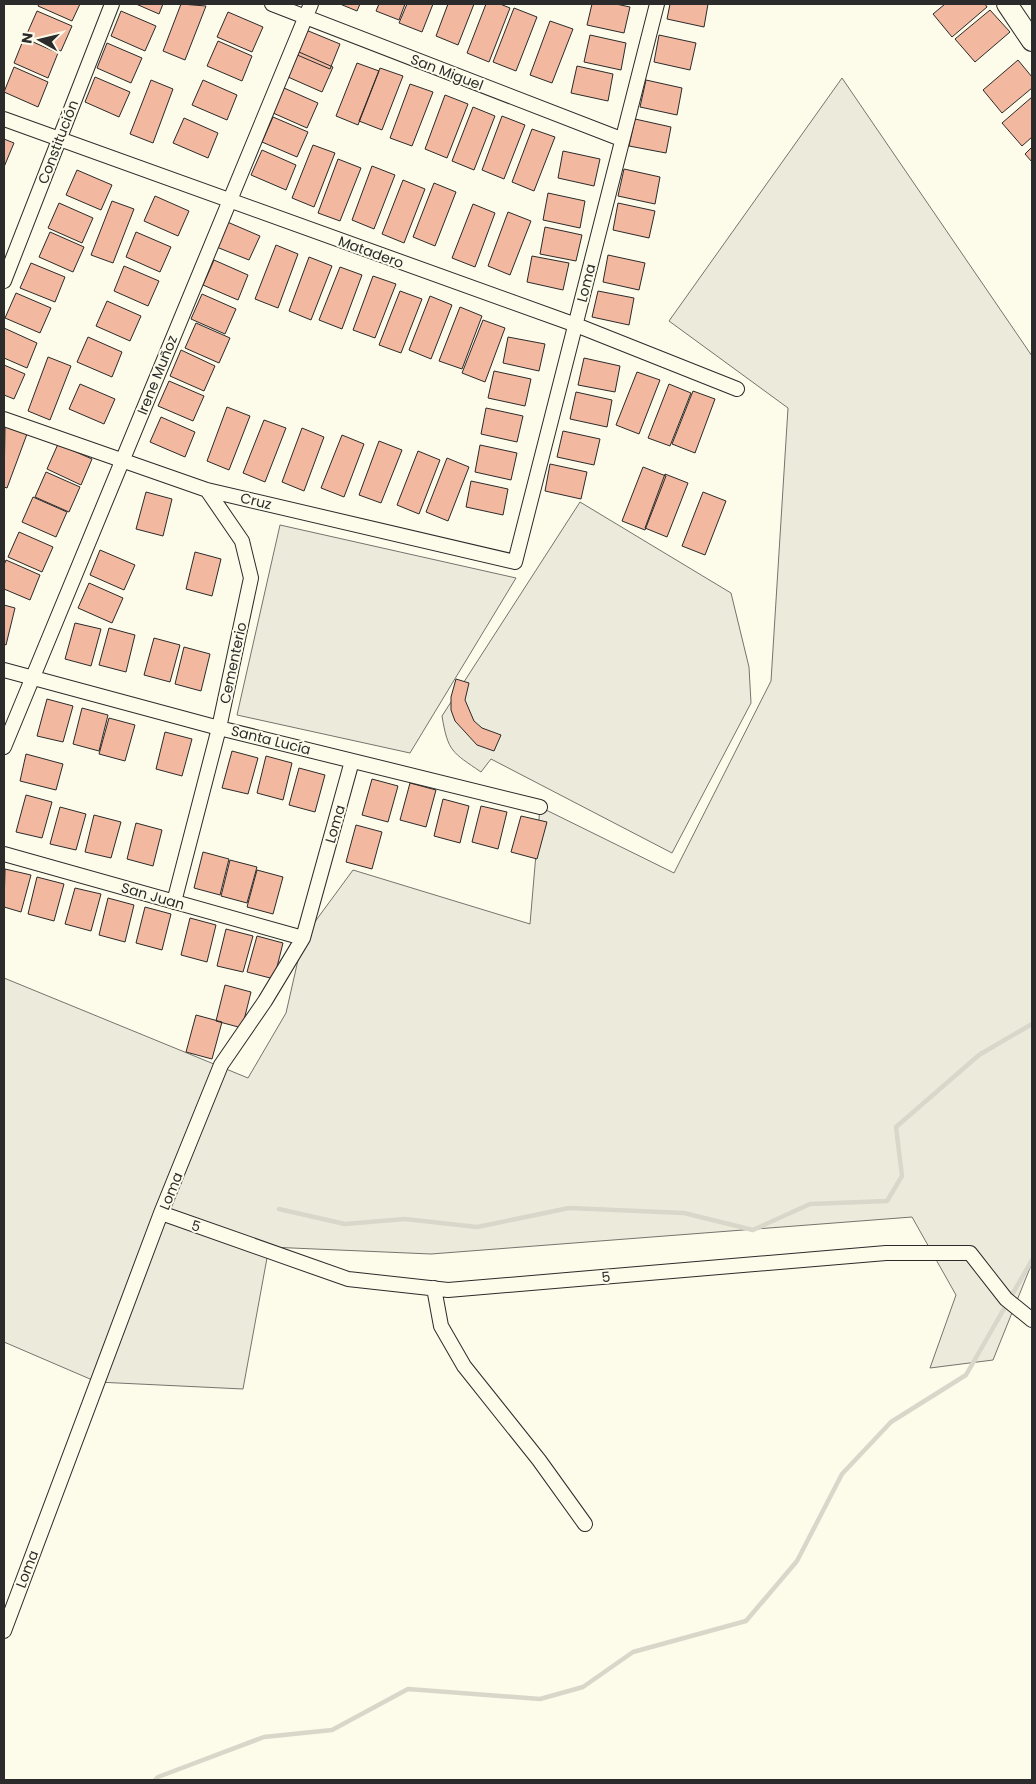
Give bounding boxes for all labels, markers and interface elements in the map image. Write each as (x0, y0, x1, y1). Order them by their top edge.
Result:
north arrow (15, 15, 65, 65)
text: N (16, 32, 38, 45)
street label: San Miguel (408, 49, 486, 95)
street label: Constitución (33, 97, 83, 187)
street label: Matadero (335, 231, 407, 273)
street label: Loma (572, 262, 600, 304)
street label: Irene Muñoz (132, 332, 182, 418)
street label: Cruz (238, 488, 274, 514)
street label: Cementerio (215, 620, 251, 706)
street label: Santa Lucía (229, 720, 313, 760)
street label: Loma (320, 803, 350, 845)
street label: San Juan (119, 877, 187, 915)
street label: Loma (154, 1169, 188, 1213)
street label: 5 (189, 1215, 203, 1237)
street label: 5 (601, 1267, 611, 1287)
street label: Loma (11, 1547, 43, 1591)

